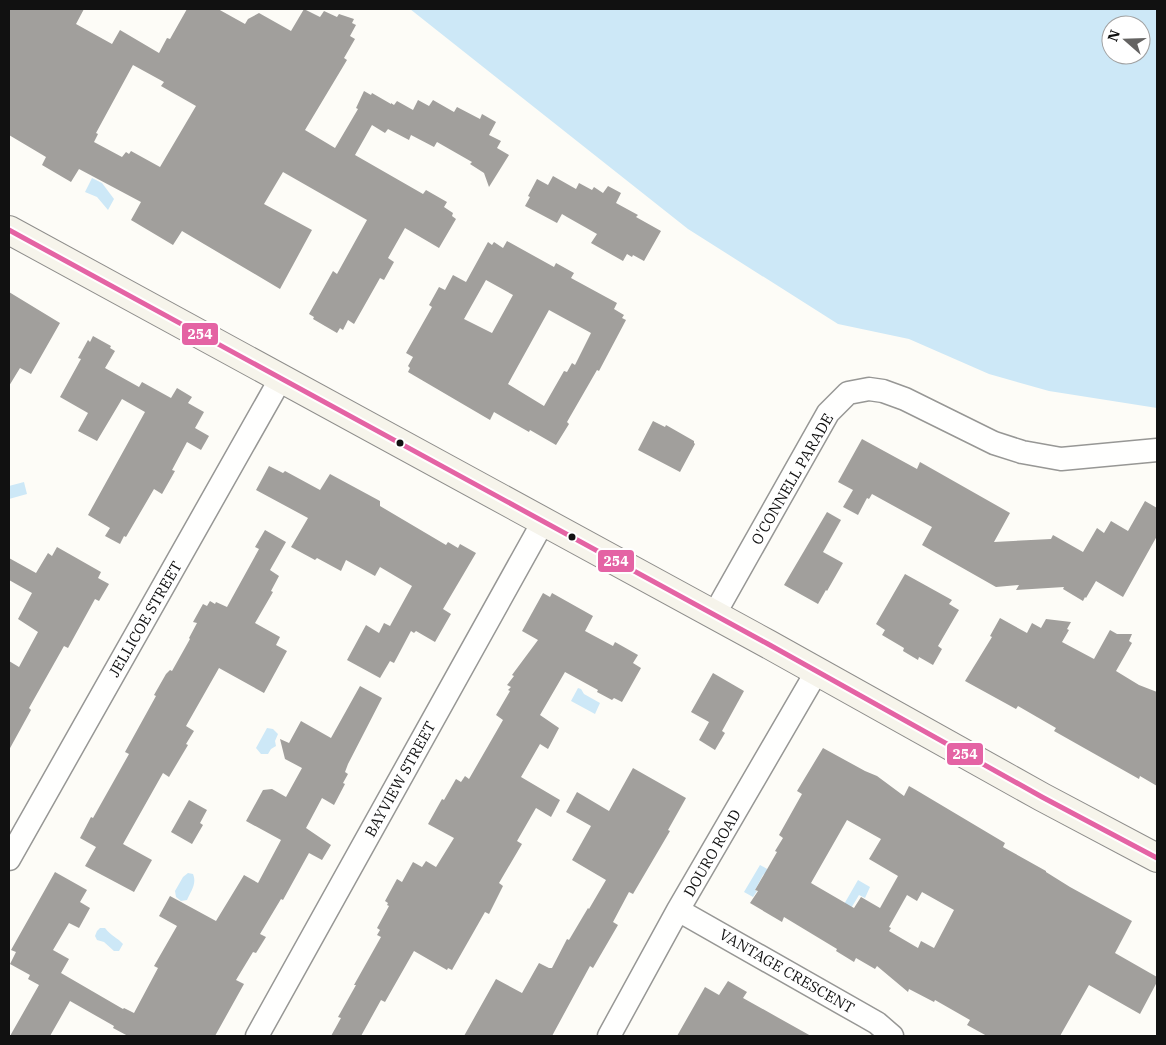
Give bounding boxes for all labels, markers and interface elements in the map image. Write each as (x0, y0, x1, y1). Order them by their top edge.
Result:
north arrow (1101, 15, 1151, 65)
text: N (1103, 27, 1124, 44)
line badge: 254 (181, 322, 219, 346)
text: 254 (187, 325, 213, 343)
street label: O'CONNELL PARADE (747, 410, 837, 548)
unlabelled marker (395, 438, 405, 448)
unlabelled marker (567, 532, 577, 542)
line badge: 254 (597, 549, 635, 573)
text: 254 (603, 552, 629, 570)
street label: JELLICOE STREET (104, 558, 186, 680)
street label: BAYVIEW STREET (360, 718, 440, 840)
line badge: 254 (946, 742, 984, 766)
text: 254 (952, 745, 978, 763)
street label: DOURO ROAD (679, 806, 745, 900)
street label: VANTAGE CRESCENT (716, 925, 858, 1018)

